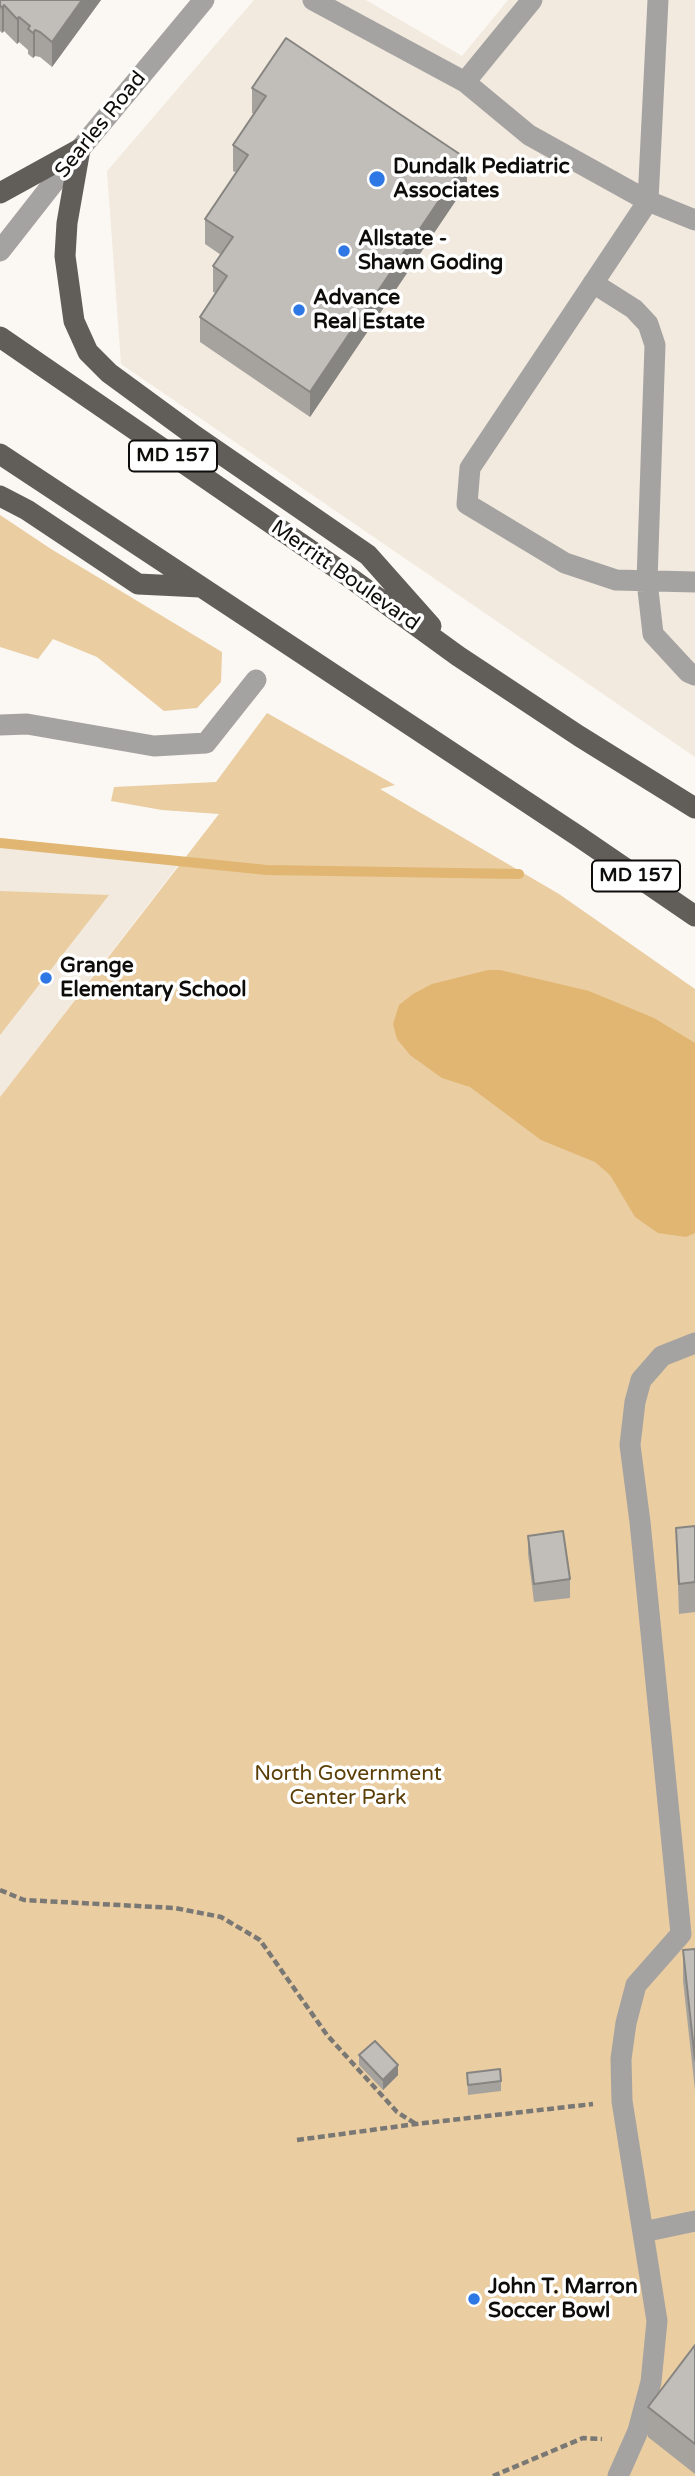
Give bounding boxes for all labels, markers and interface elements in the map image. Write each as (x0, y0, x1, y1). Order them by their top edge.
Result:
street label: Searles Road (50, 67, 152, 183)
place label: Dundalk Pediatric Associates (393, 154, 570, 204)
marker: Dundalk Pediatric Associates (367, 169, 387, 189)
place label: Allstate - Shawn Goding (358, 226, 503, 276)
marker: Allstate - Shawn Goding (336, 243, 352, 259)
place label: Advance Real Estate (313, 285, 425, 335)
marker: Advance Real Estate (291, 302, 307, 318)
road number: MD 157 (129, 440, 217, 471)
street label: Merritt Boulevard (266, 515, 424, 637)
road number: MD 157 (592, 860, 680, 891)
place label: Grange Elementary School (60, 953, 247, 1003)
marker: Grange Elementary School (38, 970, 54, 986)
park label: North Government Center Park (254, 1761, 442, 1811)
place label: John T. Marron Soccer Bowl (488, 2274, 638, 2324)
marker: John T. Marron Soccer Bowl (466, 2291, 482, 2307)

